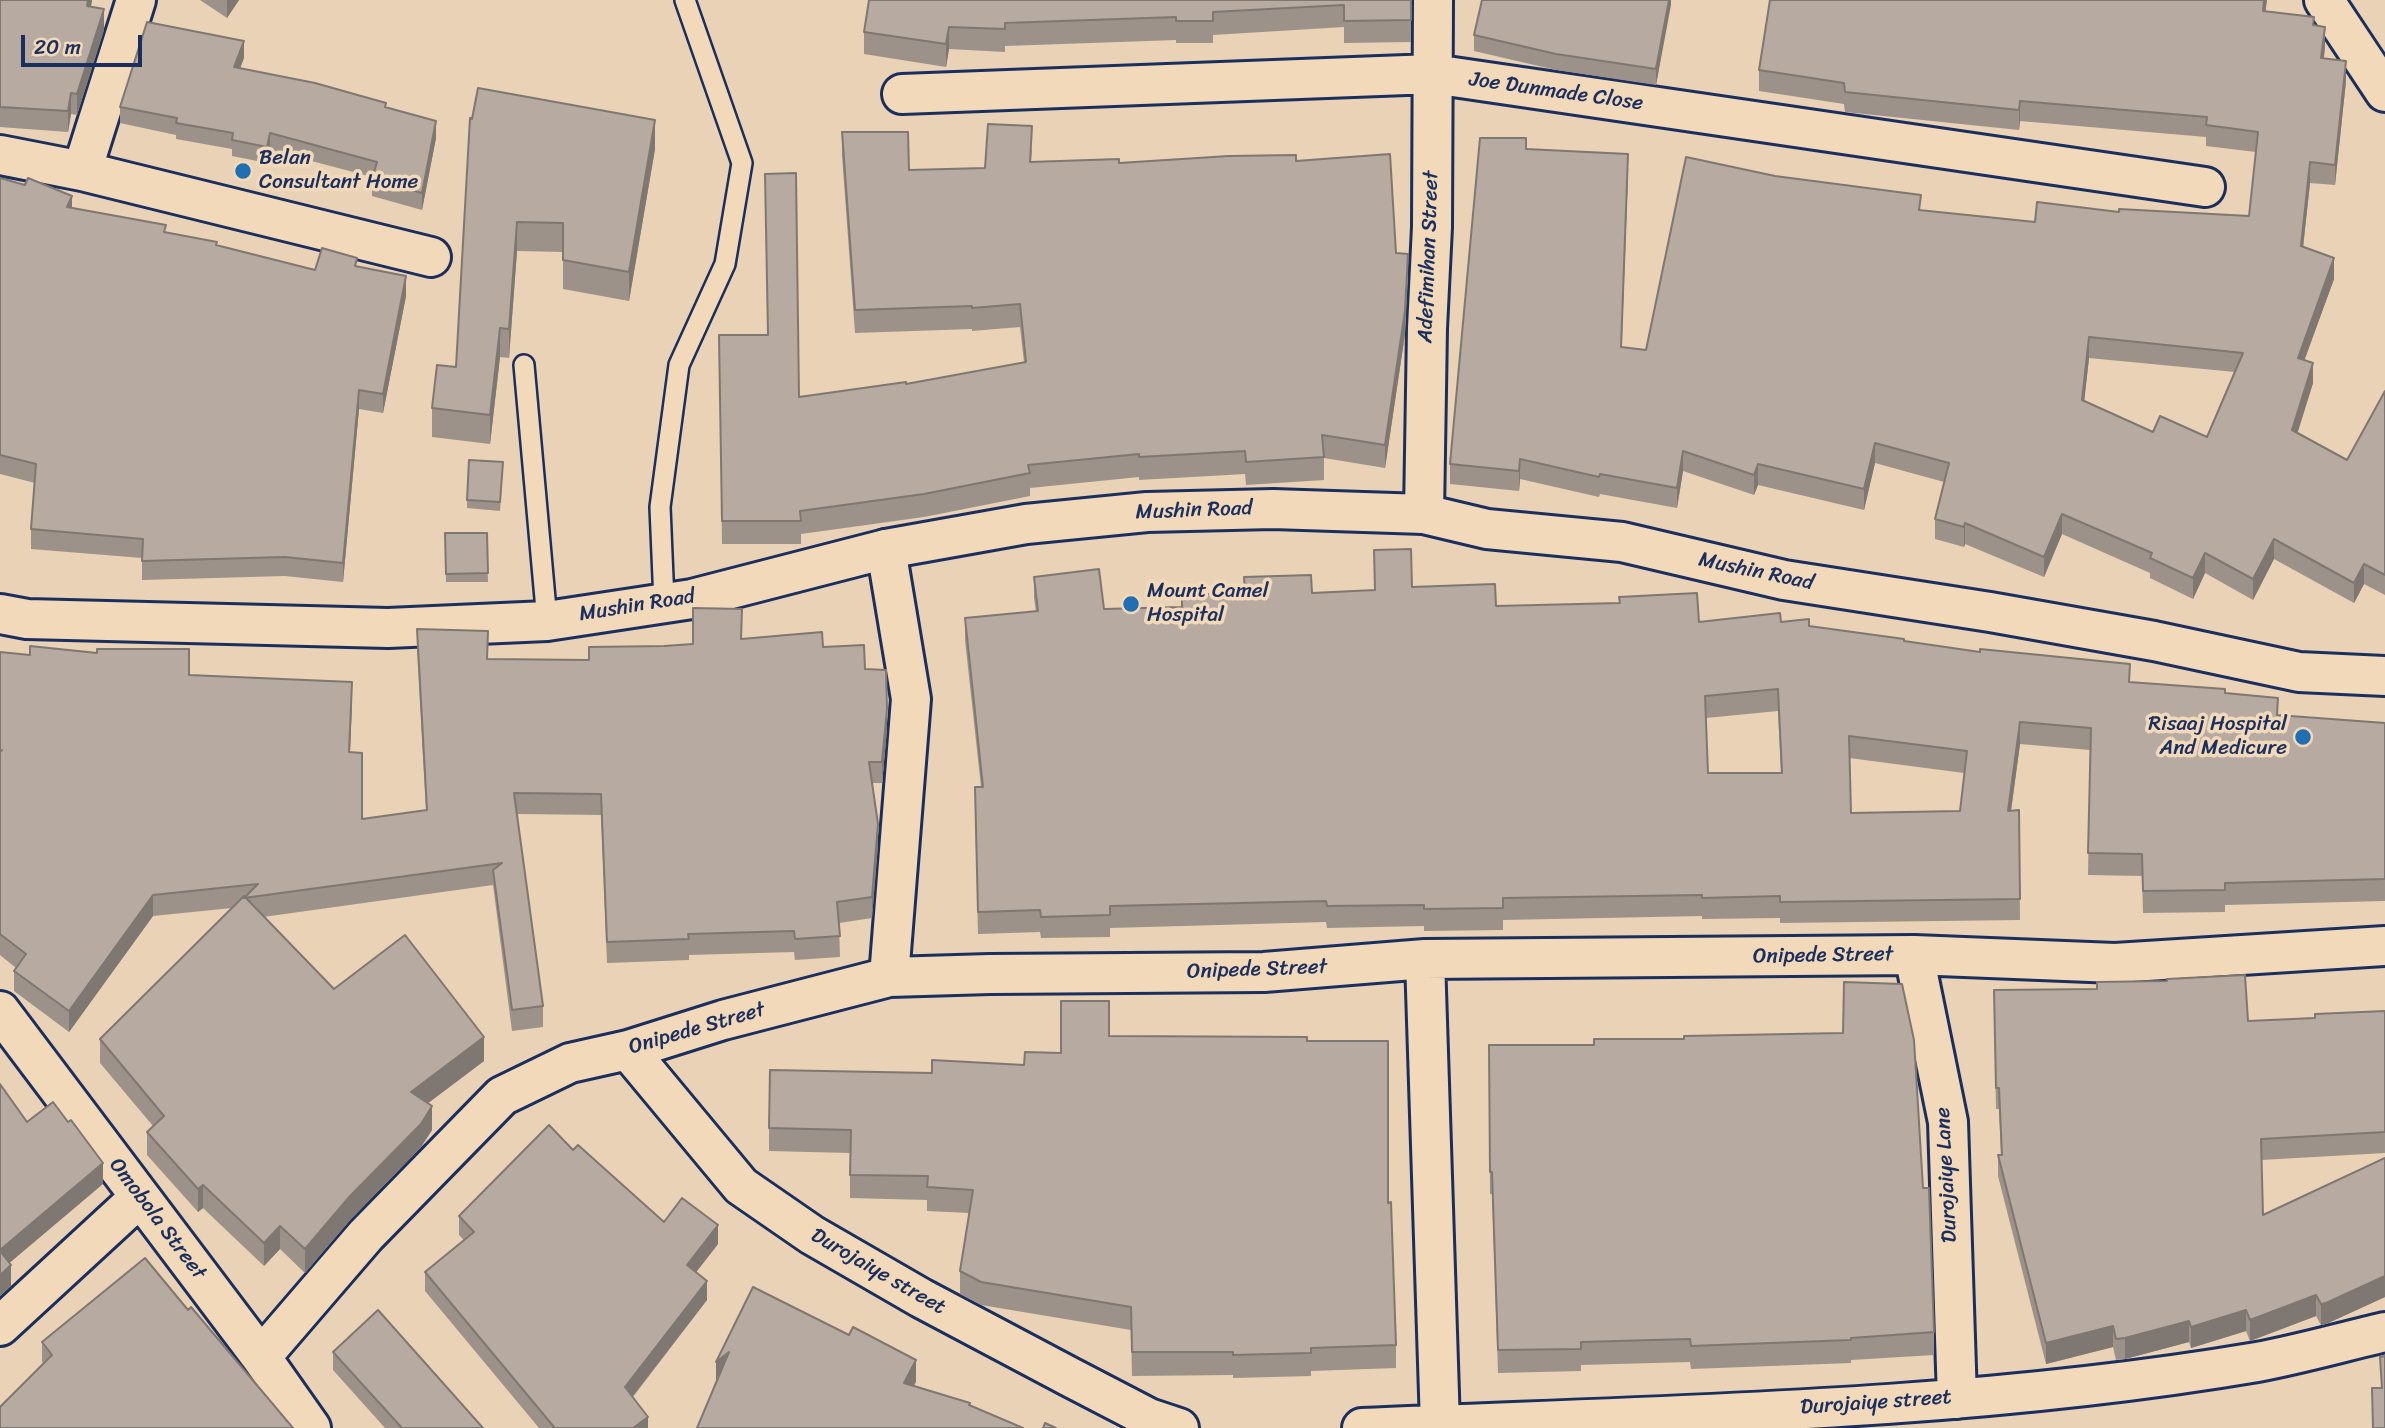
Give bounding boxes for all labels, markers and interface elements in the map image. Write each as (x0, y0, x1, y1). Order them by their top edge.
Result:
scale bar (24, 21, 145, 65)
text: 20 m (34, 28, 81, 66)
street label: Joe Dunmade Close (1467, 67, 1645, 117)
place label: Belan Consultant Home (259, 146, 418, 196)
marker: Belan Consultant Home (233, 161, 253, 181)
street label: Adefimihan Street (1413, 170, 1445, 344)
street label: Mushin Road (1135, 496, 1253, 526)
street label: Mushin Road (1696, 548, 1816, 596)
place label: Mount Camel Hospital (1147, 579, 1269, 629)
street label: Mushin Road (577, 584, 697, 628)
marker: Mount Camel Hospital (1121, 594, 1141, 614)
place label: Risaaj Hospital And Medicure (2148, 712, 2287, 762)
marker: Risaaj Hospital And Medicure (2293, 727, 2313, 747)
street label: Onipede Street (1753, 942, 1893, 970)
street label: Onipede Street (1186, 955, 1328, 985)
street label: Onipede Street (626, 998, 768, 1060)
street label: Durojaiye Lane (1931, 1107, 1963, 1243)
street label: Omobola Street (103, 1153, 211, 1285)
street label: Durojaiye street (806, 1223, 950, 1321)
street label: Durojaiye street (1800, 1385, 1952, 1421)

